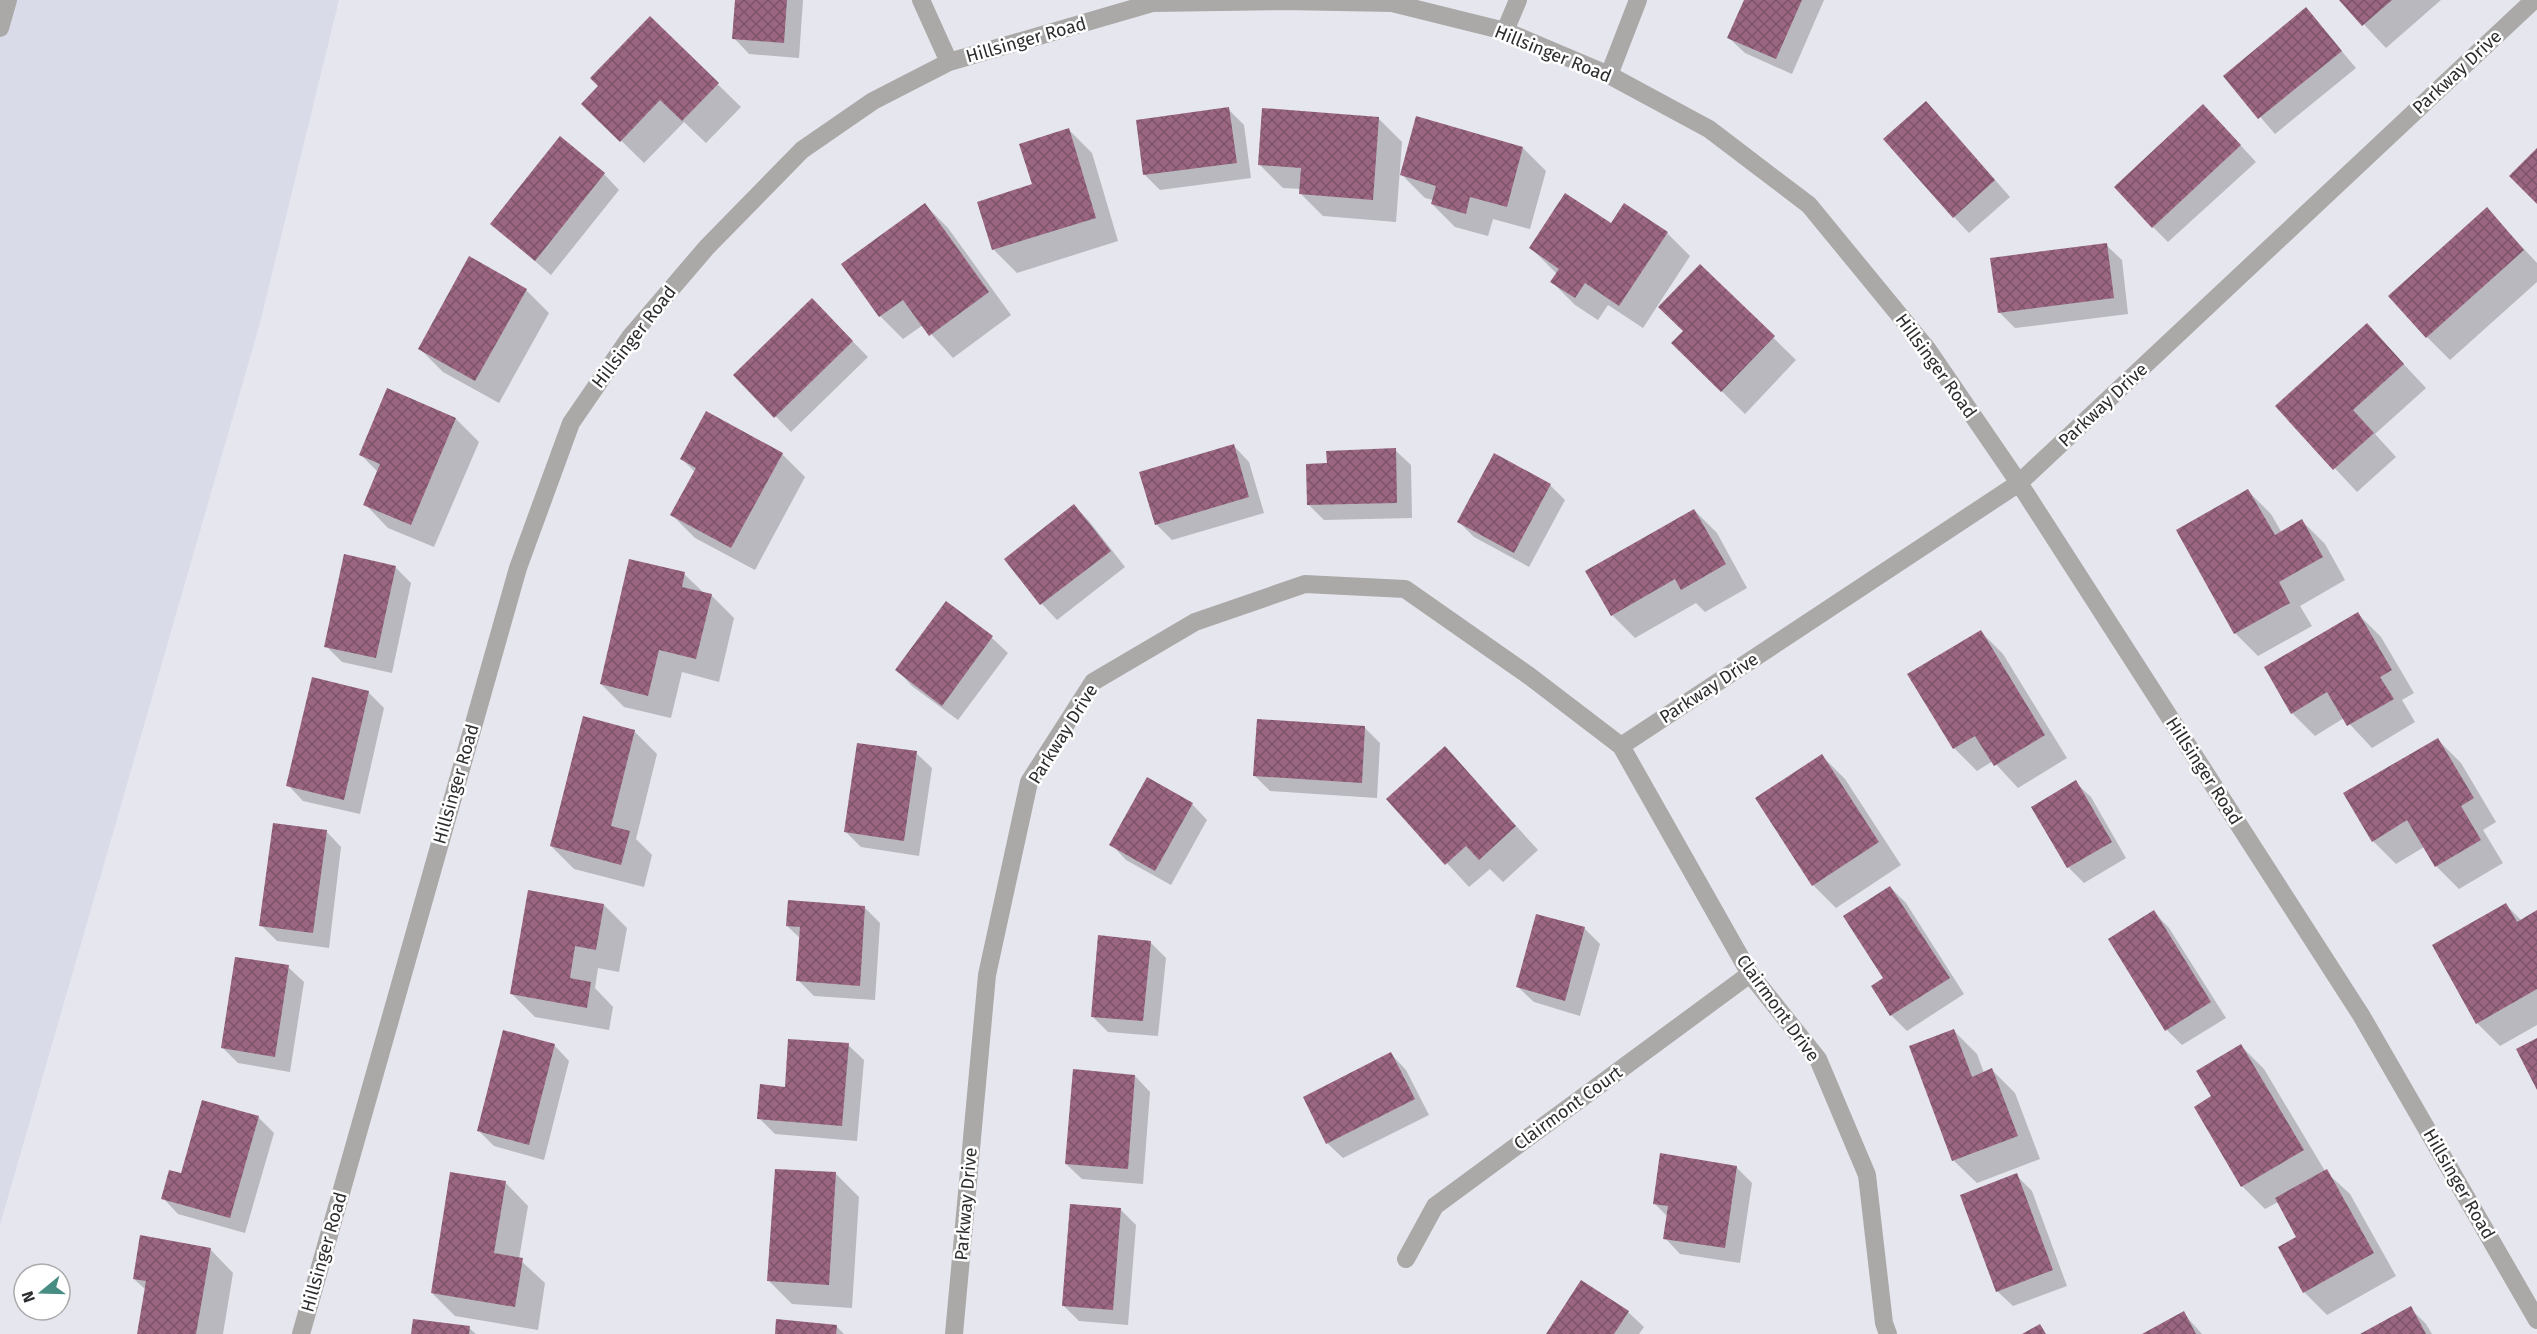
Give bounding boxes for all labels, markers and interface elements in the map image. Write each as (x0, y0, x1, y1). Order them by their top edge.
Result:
street label: Hillsinger Road (963, 12, 1089, 68)
street label: Hillsinger Road (1491, 21, 1615, 87)
street label: Parkway Drive (2408, 25, 2506, 119)
street label: Hillsinger Road (587, 281, 681, 393)
street label: Hillsinger Road (1891, 309, 1981, 423)
street label: Parkway Drive (2054, 358, 2152, 452)
street label: Parkway Drive (1655, 648, 1763, 728)
street label: Parkway Drive (1024, 680, 1102, 788)
street label: Hillsinger Road (2161, 713, 2247, 829)
street label: Hillsinger Road (428, 721, 484, 847)
street label: Clairmont Drive (1732, 950, 1824, 1066)
street label: Clairmont Court (1509, 1061, 1627, 1155)
street label: Hillsinger Road (2418, 1125, 2500, 1243)
street label: Parkway Drive (950, 1147, 982, 1261)
street label: Hillsinger Road (296, 1189, 352, 1315)
north arrow (12, 1262, 72, 1322)
text: N (18, 1289, 39, 1305)

